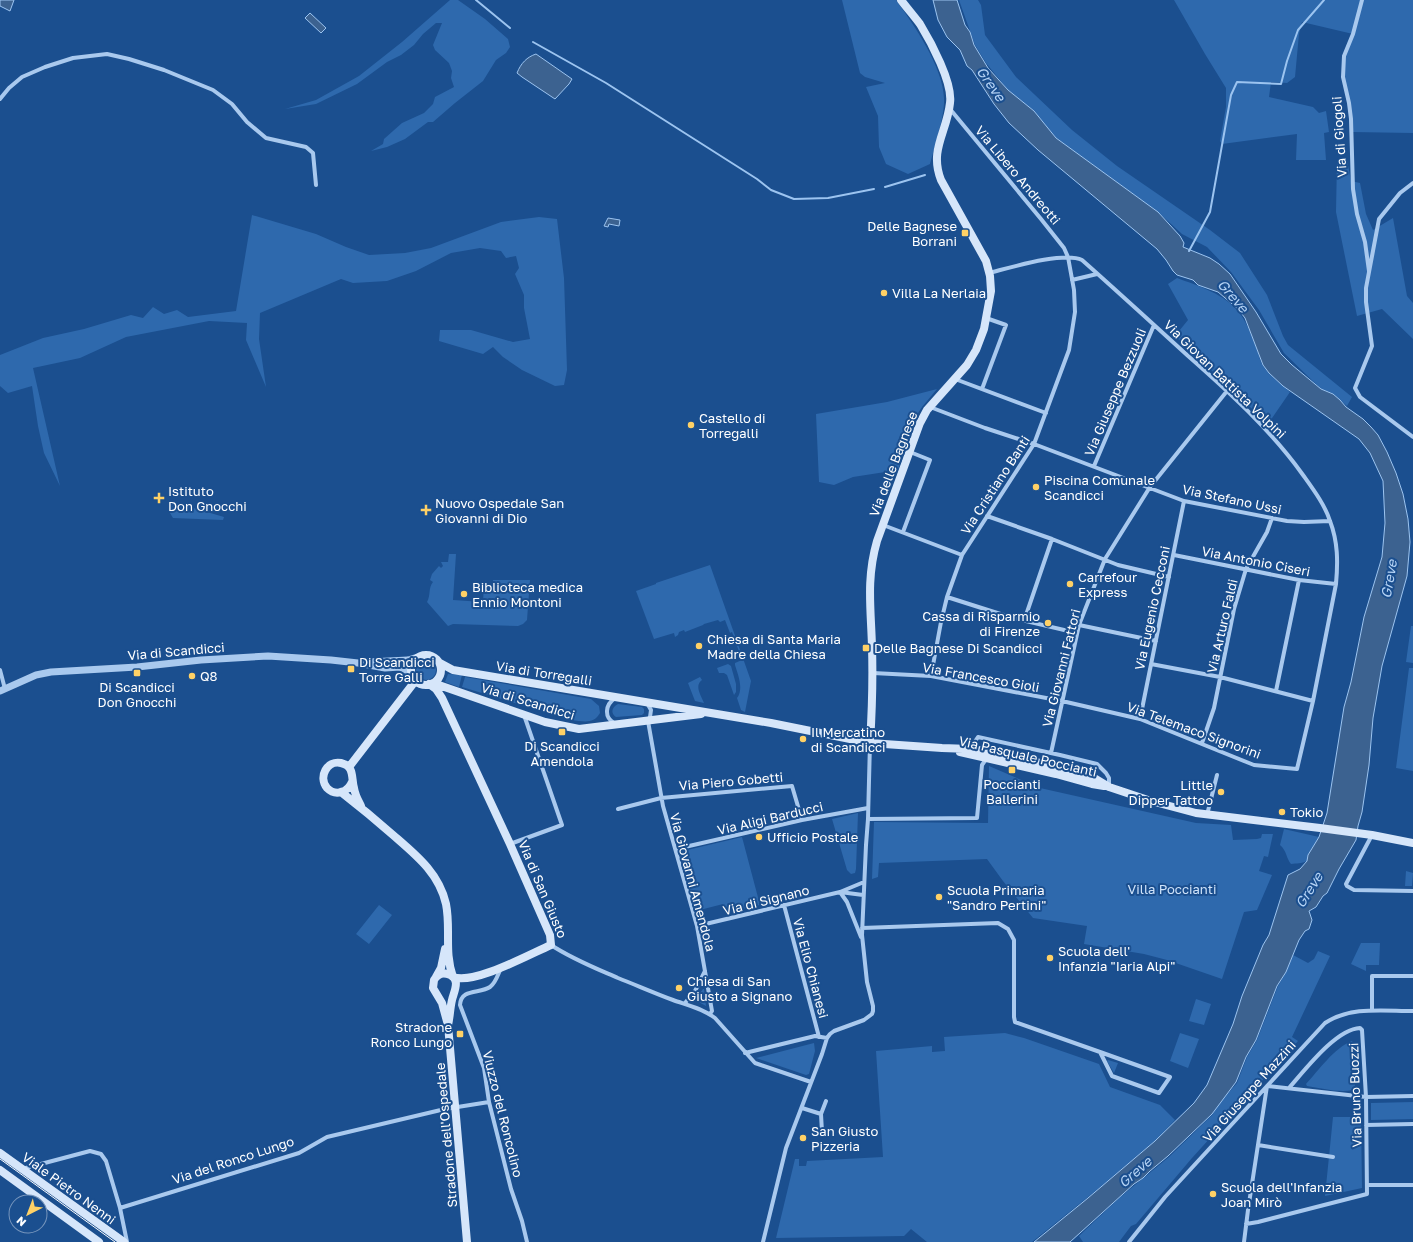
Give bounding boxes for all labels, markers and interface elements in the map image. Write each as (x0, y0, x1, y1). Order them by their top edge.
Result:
water label: Greve (973, 63, 1010, 105)
street label: Via di Giogoli (1328, 96, 1350, 178)
street label: Via Libero Andreotti (972, 122, 1064, 228)
place label: Delle Bagnese Borrani (867, 218, 957, 249)
marker: Delle Bagnese Borrani (960, 228, 970, 238)
water label: Greve (1214, 275, 1253, 317)
place label: Villa La Nerlaia (892, 285, 986, 301)
marker: Villa La Nerlaia (879, 288, 889, 298)
street label: Via Giovan Battista Volpini (1161, 316, 1289, 442)
street label: Via Giuseppe Bezzuoli (1081, 326, 1149, 458)
street label: Via delle Bagnese (866, 409, 920, 519)
place label: Castello di Torregalli (699, 410, 766, 441)
marker: Castello di Torregalli (686, 420, 696, 430)
street label: Via Cristiano Banti (957, 433, 1033, 537)
place label: Piscina Comunale Scandicci (1044, 472, 1155, 503)
street label: Via Stefano Ussi (1181, 481, 1283, 517)
marker: Piscina Comunale Scandicci (1031, 482, 1041, 492)
place label: Istituto Don Gnocchi (168, 483, 247, 514)
marker: Istituto Don Gnocchi (153, 492, 165, 504)
place label: Nuovo Ospedale San Giovanni di Dio (435, 495, 564, 526)
marker: Nuovo Ospedale San Giovanni di Dio (420, 504, 432, 516)
street label: Via Antonio Ciseri (1200, 543, 1312, 579)
street label: Via Eugenio Cecconi (1131, 544, 1173, 672)
water label: Greve (1377, 558, 1400, 599)
place label: Carrefour Express (1078, 569, 1137, 600)
street label: Via Arturo Faldi (1203, 577, 1241, 675)
place label: Biblioteca medica Ennio Montoni (472, 579, 583, 610)
marker: Carrefour Express (1065, 579, 1075, 589)
marker: Biblioteca medica Ennio Montoni (459, 589, 469, 599)
street label: Via Giovanni Fattori (1039, 607, 1083, 729)
place label: Cassa di Risparmio di Firenze (922, 608, 1040, 639)
marker: Cassa di Risparmio di Firenze (1043, 618, 1053, 628)
place label: Chiesa di Santa Maria Madre della Chiesa (707, 631, 841, 662)
street label: Via di Scandicci (127, 639, 225, 663)
place label: Delle Bagnese Di Scandicci (874, 640, 1043, 656)
marker: Chiesa di Santa Maria Madre della Chiesa (694, 641, 704, 651)
marker: Delle Bagnese Di Scandicci (861, 643, 871, 653)
place label: Di Scandicci Torre Galli (359, 654, 435, 685)
street label: Via di Torregalli (495, 658, 593, 688)
street label: Via Francesco Gioli (921, 659, 1041, 695)
marker: Di Scandicci Torre Galli (346, 664, 356, 674)
marker: Di Scandicci Don Gnocchi (132, 668, 142, 678)
place label: Q8 (200, 668, 218, 684)
marker: Q8 (187, 671, 197, 681)
place label: Di Scandicci Don Gnocchi (98, 679, 176, 710)
street label: Via di Scandicci (479, 679, 577, 723)
street label: Via Telemaco Signorini (1125, 698, 1263, 762)
place label: Il Mercatino di Scandicci (811, 724, 886, 755)
marker: Di Scandicci Amendola (557, 727, 567, 737)
street label: Via Pasquale Poccianti (957, 732, 1099, 780)
marker: Il Mercatino di Scandicci (798, 734, 808, 744)
place label: Di Scandicci Amendola (524, 738, 600, 769)
marker: Poccianti Ballerini (1007, 765, 1017, 775)
street label: Via Piero Gobetti (678, 768, 784, 794)
place label: Poccianti Ballerini (983, 776, 1041, 807)
place label: Little Dipper Tattoo (1129, 777, 1213, 808)
marker: Little Dipper Tattoo (1216, 787, 1226, 797)
street label: Via Aligi Barducci (716, 798, 824, 838)
place label: Tokio (1290, 804, 1324, 820)
marker: Tokio (1277, 807, 1287, 817)
street label: Via Giovanni Amendola (667, 811, 719, 953)
place label: Ufficio Postale (767, 829, 858, 845)
marker: Ufficio Postale (754, 832, 764, 842)
street label: Via di San Giusto (515, 838, 571, 941)
water label: Greve (1291, 868, 1327, 911)
street label: Via di Signano (721, 881, 811, 918)
park label: Villa Poccianti (1128, 881, 1216, 897)
place label: Scuola Primaria "Sandro Pertini" (947, 882, 1046, 913)
marker: Scuola Primaria "Sandro Pertini" (934, 892, 944, 902)
street label: Via Elio Chianesi (790, 916, 832, 1020)
place label: Scuola dell' Infanzia "Iaria Alpi" (1058, 943, 1175, 974)
marker: Scuola dell' Infanzia "Iaria Alpi" (1045, 953, 1055, 963)
place label: Chiesa di San Giusto a Signano (687, 973, 792, 1004)
marker: Chiesa di San Giusto a Signano (674, 983, 684, 993)
place label: Stradone Ronco Lungo (371, 1019, 452, 1050)
marker: Stradone Ronco Lungo (455, 1029, 465, 1039)
street label: Via Giuseppe Mazzini (1199, 1037, 1299, 1145)
street label: Via Bruno Buozzi (1345, 1042, 1365, 1148)
street label: Viuzzo del Roncolino (479, 1049, 527, 1179)
street label: Stradone dell'Ospedale (432, 1062, 460, 1208)
place label: San Giusto Pizzeria (811, 1123, 879, 1154)
street label: Via del Ronco Lungo (170, 1133, 296, 1187)
marker: San Giusto Pizzeria (798, 1133, 808, 1143)
street label: Viale Pietro Nenni (19, 1149, 119, 1227)
water label: Greve (1114, 1152, 1156, 1191)
place label: Scuola dell'Infanzia Joan Mirò (1221, 1179, 1342, 1210)
marker: Scuola dell'Infanzia Joan Mirò (1208, 1189, 1218, 1199)
north arrow (8, 1194, 48, 1234)

